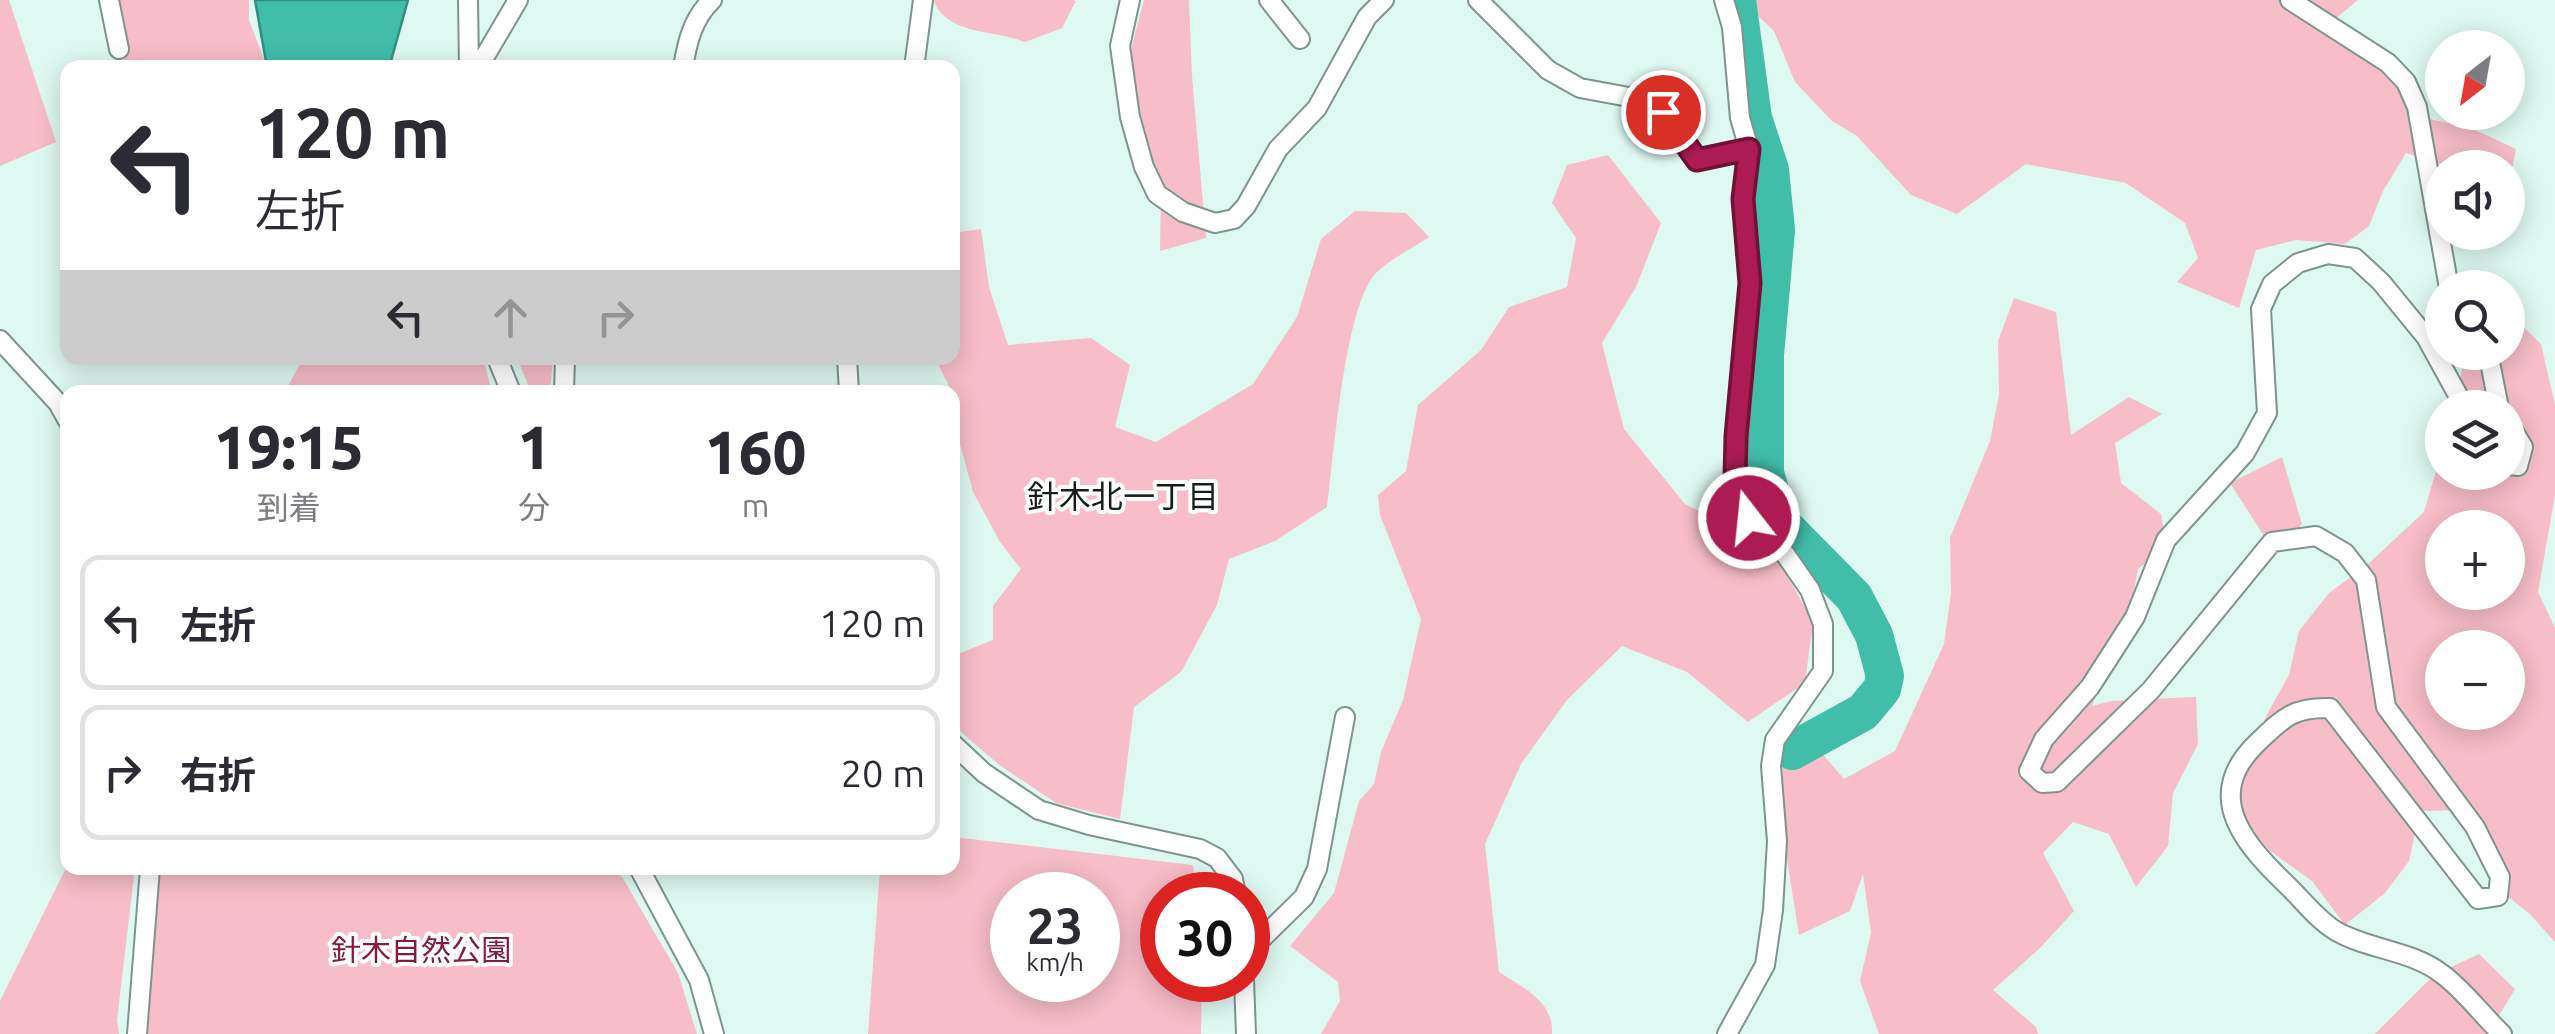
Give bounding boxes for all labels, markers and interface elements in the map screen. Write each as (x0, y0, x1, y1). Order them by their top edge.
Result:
north arrow (2425, 30, 2525, 130)
map controls (2425, 30, 2525, 730)
pin (1621, 70, 1706, 155)
icon: arrive (1636, 85, 1691, 140)
text: 120 m (255, 93, 450, 171)
icon: left (90, 100, 220, 230)
button: sound (2425, 150, 2525, 250)
text: 左折 (255, 185, 345, 236)
button: search (2425, 270, 2525, 370)
icon: left (378, 290, 433, 345)
icon: ahead (483, 290, 538, 345)
icon: right (588, 290, 643, 345)
button: layers (2425, 390, 2525, 490)
text: 19:15 (214, 413, 364, 480)
text: 1 (517, 413, 551, 480)
text: 160 (705, 418, 806, 485)
position arrow (1697, 466, 1801, 570)
district label: 針木北一丁目 (1027, 478, 1219, 514)
text: m (742, 487, 769, 523)
text: 到着 (257, 489, 321, 525)
text: 分 (518, 489, 550, 525)
button: + (2425, 510, 2525, 610)
icon: left (95, 595, 150, 650)
text: 120 m (819, 602, 925, 644)
text: 左折 (180, 604, 256, 646)
button: − (2425, 630, 2525, 730)
icon: right (95, 745, 150, 800)
text: 20 m (841, 752, 925, 794)
text: 右折 (180, 754, 256, 796)
speed limit sign: 30 (1140, 872, 1270, 1002)
text: 23 (1027, 897, 1083, 953)
park label: 針木自然公園 (331, 933, 511, 967)
text: km/h (1026, 948, 1084, 976)

